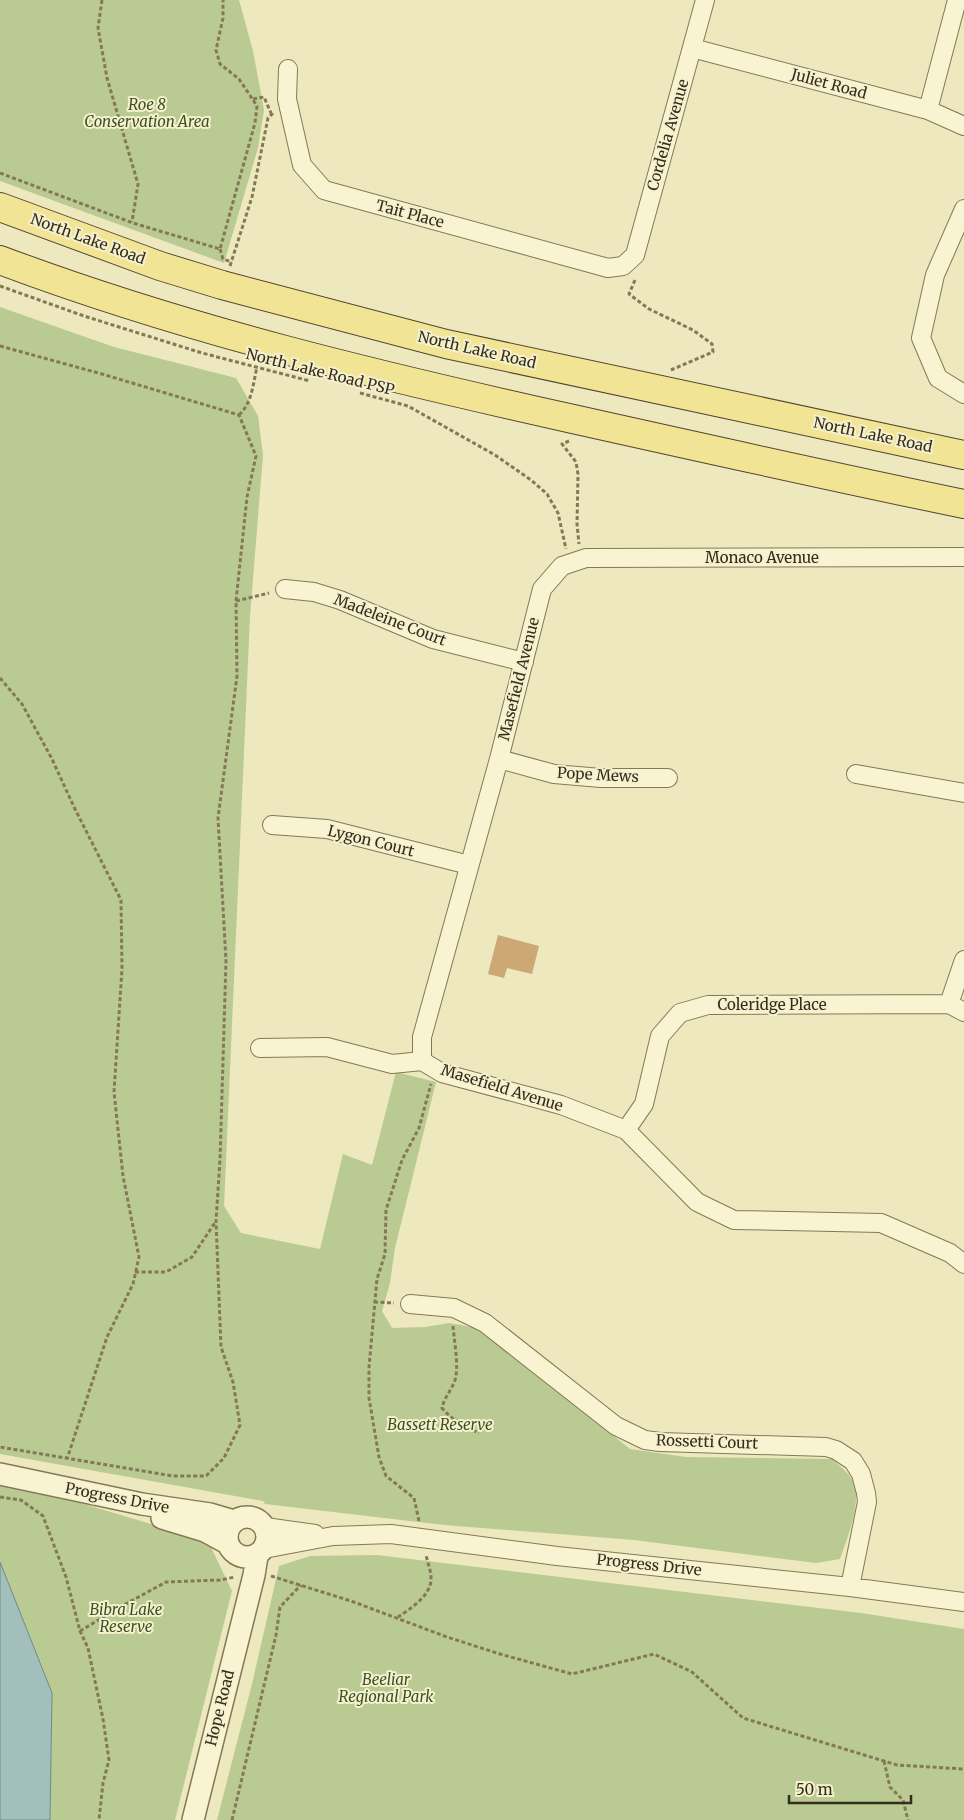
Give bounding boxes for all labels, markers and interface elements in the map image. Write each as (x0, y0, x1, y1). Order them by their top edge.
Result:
street label: Juliet Road (788, 64, 869, 103)
street label: Cordelia Avenue (643, 77, 693, 193)
park label: Roe 8 Conservation Area (84, 95, 210, 131)
street label: Tait Place (374, 195, 446, 232)
street label: North Lake Road (28, 209, 148, 268)
street label: North Lake Road (416, 327, 538, 372)
street label: North Lake Road PSP (244, 344, 397, 399)
street label: North Lake Road (812, 413, 934, 456)
street label: Monaco Avenue (705, 548, 819, 567)
street label: Madeleine Court (331, 589, 449, 650)
street label: Masefield Avenue (494, 615, 543, 743)
street label: Pope Mews (557, 763, 639, 786)
street label: Lygon Court (326, 821, 416, 860)
street label: Coleridge Place (717, 995, 827, 1014)
street label: Masefield Avenue (439, 1060, 566, 1115)
park label: Bassett Reserve (387, 1415, 493, 1434)
street label: Rossetti Court (656, 1430, 759, 1453)
street label: Progress Drive (63, 1478, 171, 1517)
street label: Progress Drive (596, 1550, 703, 1579)
park label: Bibra Lake Reserve (89, 1600, 163, 1636)
street label: Hope Road (201, 1668, 238, 1748)
park label: Beeliar Regional Park (339, 1670, 434, 1706)
scale bar (789, 1772, 912, 1804)
text: 50 m (796, 1780, 833, 1799)

